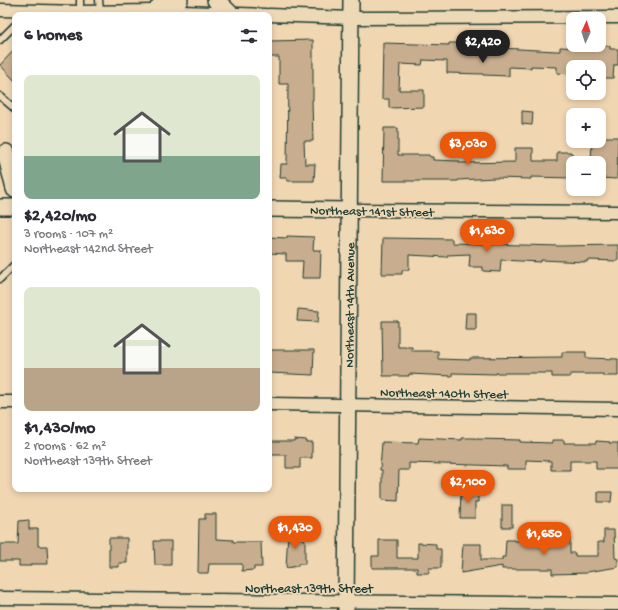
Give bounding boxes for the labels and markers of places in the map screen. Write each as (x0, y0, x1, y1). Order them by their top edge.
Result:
pin: $2,420 (450, 30, 516, 64)
pin: $3,030 (435, 132, 501, 166)
pin: $1,630 (454, 219, 520, 253)
pin: $2,100 (435, 470, 501, 504)
pin: $1,430 (262, 516, 328, 550)
pin: $1,650 (511, 522, 577, 556)

